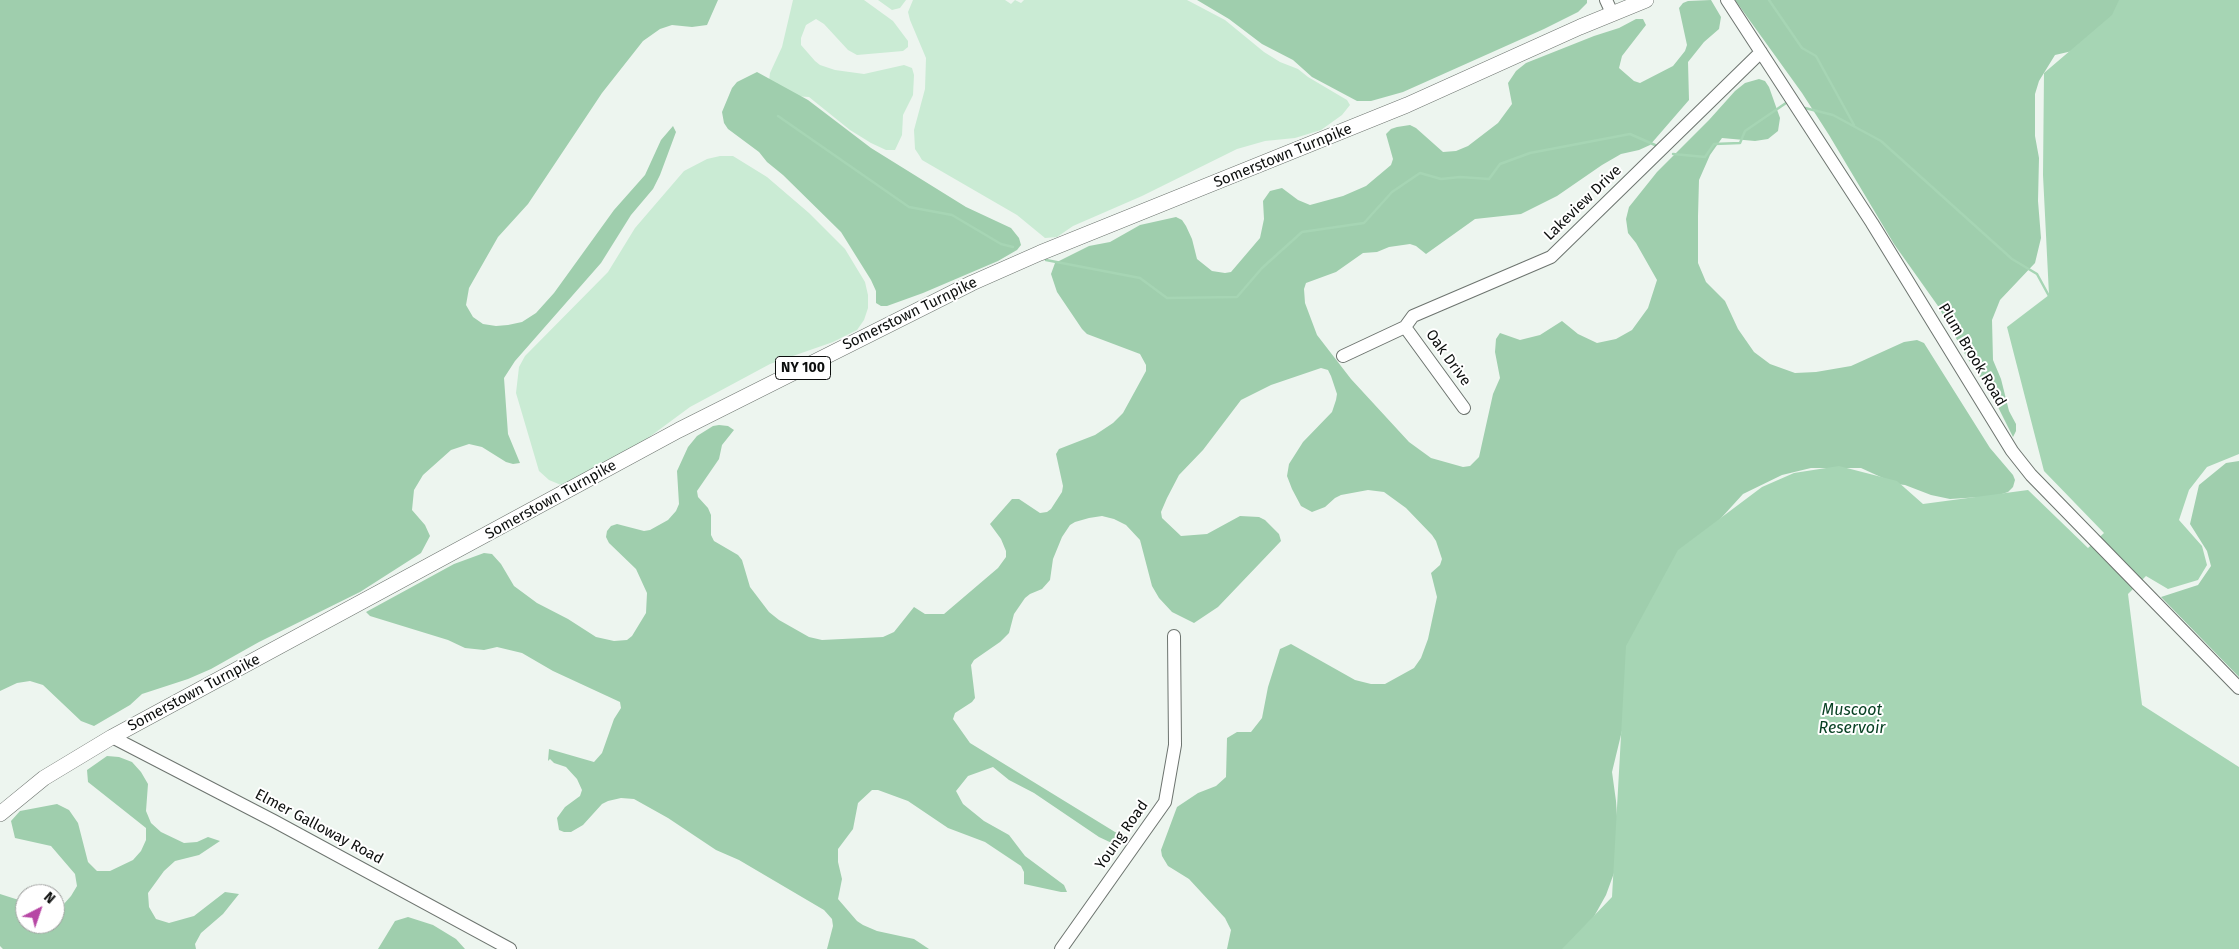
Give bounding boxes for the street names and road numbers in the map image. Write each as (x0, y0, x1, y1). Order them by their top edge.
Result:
street label: Somerstown Turnpike (1211, 120, 1355, 192)
street label: Lakeview Drive (1540, 162, 1626, 244)
street label: Somerstown Turnpike (840, 274, 980, 354)
street label: Plum Brook Road (1934, 300, 2010, 410)
street label: Oak Drive (1422, 326, 1474, 390)
road number: NY 100 (776, 356, 830, 379)
street label: Somerstown Turnpike (482, 456, 620, 544)
street label: Somerstown Turnpike (125, 650, 263, 736)
street label: Elmer Galloway Road (252, 786, 386, 868)
street label: Young Road (1092, 797, 1152, 873)

